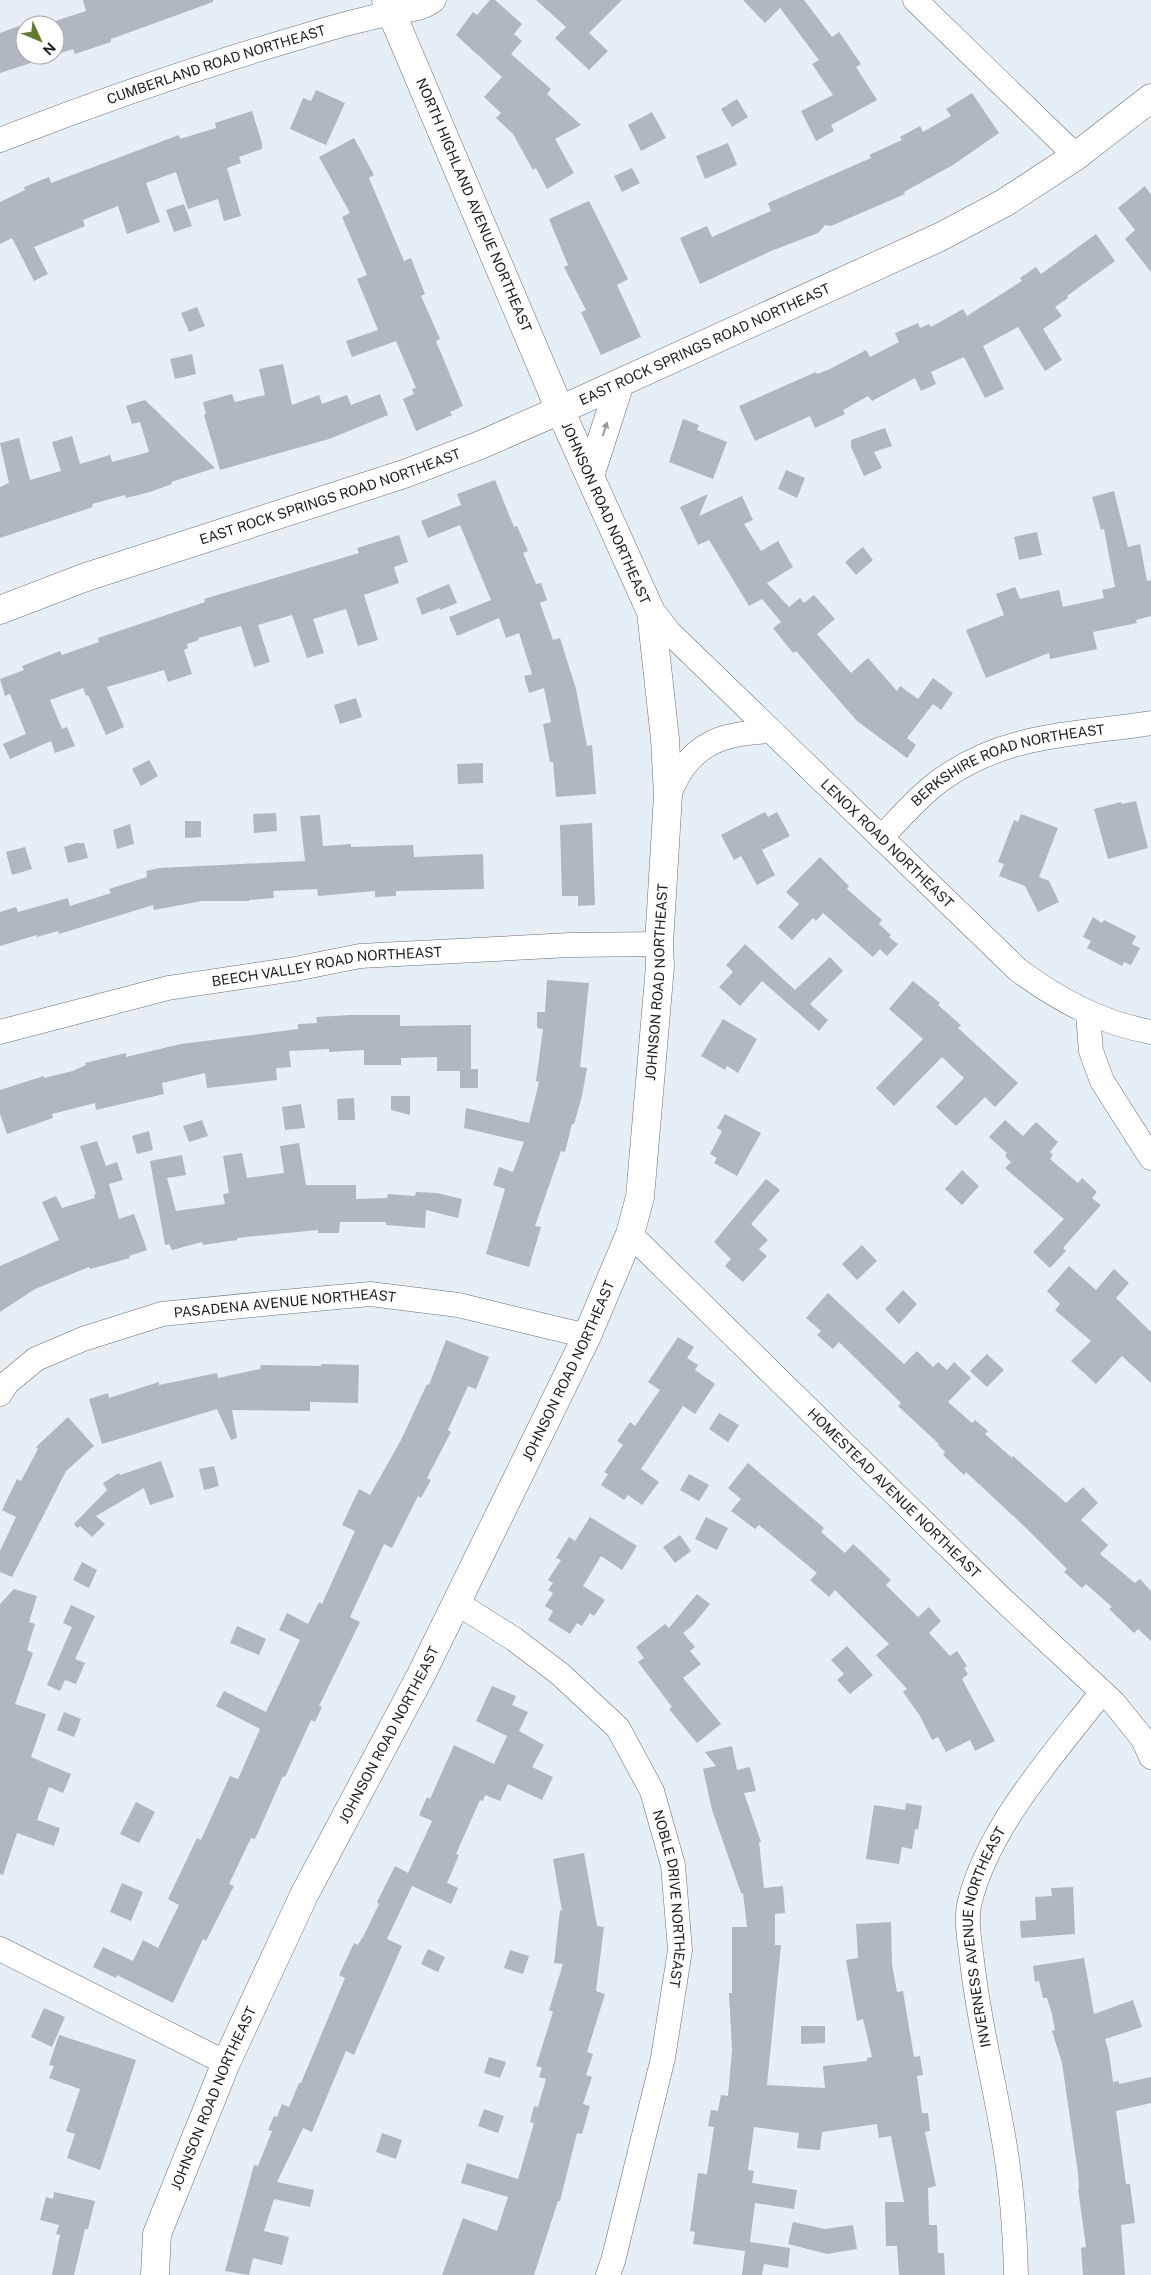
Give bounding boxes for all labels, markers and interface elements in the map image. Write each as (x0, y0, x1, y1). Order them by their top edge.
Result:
north arrow (15, 15, 65, 65)
street label: CUMBERLAND ROAD NORTHEAST (105, 22, 327, 107)
text: N (40, 40, 59, 59)
street label: NORTH HIGHLAND AVENUE NORTHEAST (413, 76, 535, 334)
street label: EAST ROCK SPRINGS ROAD NORTHEAST (577, 280, 833, 408)
street label: JOHNSON ROAD NORTHEAST (559, 419, 653, 607)
one-way arrow (602, 422, 610, 437)
street label: EAST ROCK SPRINGS ROAD NORTHEAST (198, 445, 463, 548)
street label: BERKSHIRE ROAD NORTHEAST (908, 721, 1105, 810)
street label: LENOX ROAD NORTHEAST (818, 776, 957, 911)
street label: JOHNSON ROAD NORTHEAST (642, 883, 671, 1081)
street label: BEECH VALLEY ROAD NORTHEAST (210, 944, 442, 989)
street label: JOHNSON ROAD NORTHEAST (519, 1278, 618, 1464)
street label: PASADENA AVENUE NORTHEAST (173, 1286, 397, 1321)
street label: HOMESTEAD AVENUE NORTHEAST (805, 1405, 984, 1581)
street label: JOHNSON ROAD NORTHEAST (336, 1644, 442, 1826)
street label: NOBLE DRIVE NORTHEAST (650, 1808, 688, 1989)
street label: INVERNESS AVENUE NORTHEAST (960, 1824, 1008, 2049)
street label: JOHNSON ROAD NORTHEAST (168, 2004, 259, 2192)

